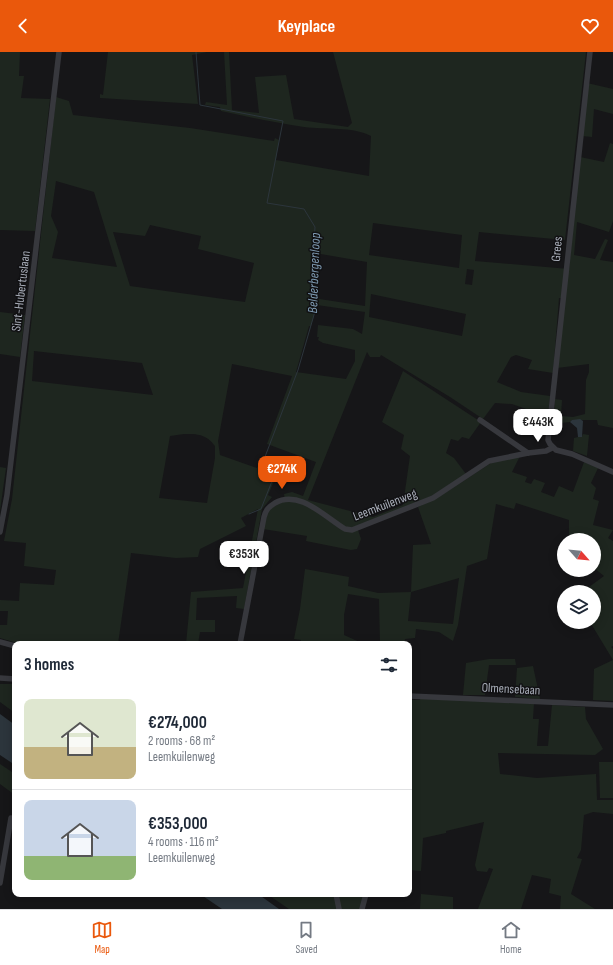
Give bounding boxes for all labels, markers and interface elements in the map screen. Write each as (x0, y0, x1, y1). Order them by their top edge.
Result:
icon: back (12, 15, 34, 37)
icon: heart (579, 15, 601, 37)
text: Keyplace (278, 16, 335, 37)
water label: Belderbergenloop (304, 232, 324, 314)
street label: Grees (548, 235, 566, 262)
street label: Sint-Hubertuslaan (8, 250, 34, 332)
pin: €443K (510, 409, 566, 443)
text: €443K (522, 414, 554, 430)
pin: €274K (254, 456, 310, 490)
text: €274K (267, 461, 297, 477)
street label: Leemkuilenweg (351, 485, 419, 525)
north arrow (557, 533, 601, 577)
map controls (557, 533, 601, 629)
pin: €353K (216, 541, 272, 575)
text: €353K (229, 546, 259, 562)
button: layers (557, 585, 601, 629)
icon: filters (378, 654, 400, 676)
text: 3 homes (24, 655, 74, 675)
street label: Olmensebaan (481, 679, 541, 699)
text: €274,000 (148, 713, 207, 733)
icon: home (56, 715, 104, 763)
text: 2 rooms · 68 m² (148, 733, 215, 749)
text: Leemkuilenweg (148, 749, 215, 765)
text: €353,000 (148, 814, 208, 834)
icon: home (56, 816, 104, 864)
text: 4 rooms · 116 m² (148, 834, 219, 850)
text: Leemkuilenweg (148, 850, 215, 866)
tab: Map (91, 919, 113, 956)
tab: Saved (295, 919, 318, 956)
tab: Home (500, 919, 522, 956)

